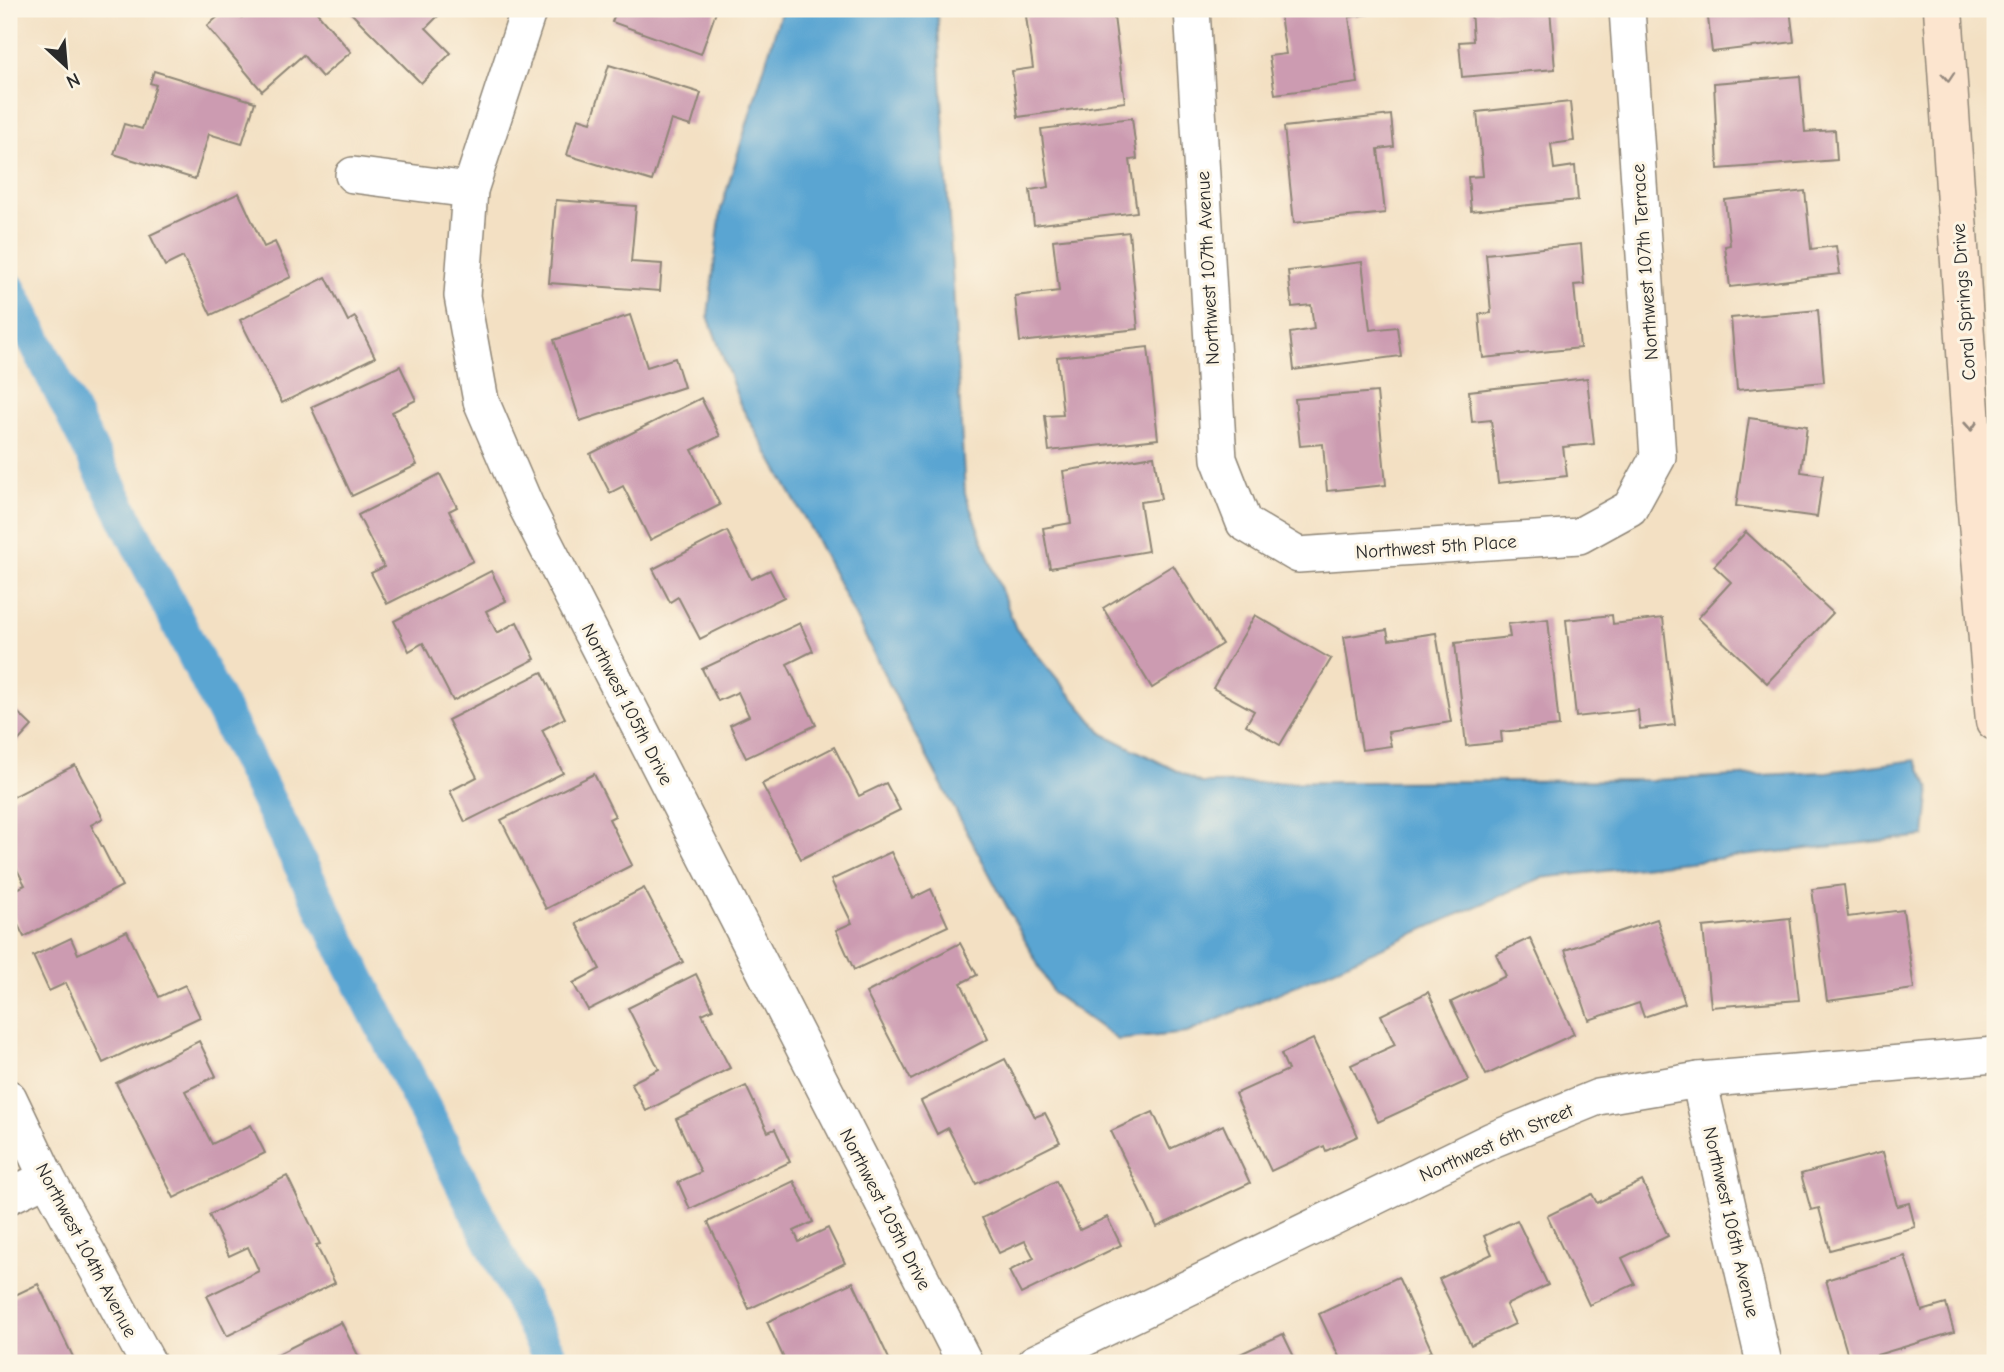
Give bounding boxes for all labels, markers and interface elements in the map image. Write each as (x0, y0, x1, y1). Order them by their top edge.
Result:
north arrow (32, 32, 102, 102)
text: N (63, 68, 83, 93)
one-way arrow (1940, 72, 1955, 83)
street label: Northwest 107th Terrace (1627, 163, 1663, 361)
street label: Northwest 107th Avenue (1192, 171, 1224, 365)
street label: Coral Springs Drive (1948, 223, 1980, 381)
one-way arrow (1963, 421, 1978, 432)
street label: Northwest 5th Place (1355, 530, 1517, 564)
street label: Northwest 105th Drive (577, 620, 677, 789)
street label: Northwest 6th Street (1416, 1099, 1577, 1187)
street label: Northwest 105th Drive (835, 1125, 935, 1294)
street label: Northwest 106th Avenue (1698, 1125, 1764, 1320)
street label: Northwest 104th Avenue (31, 1160, 141, 1341)

